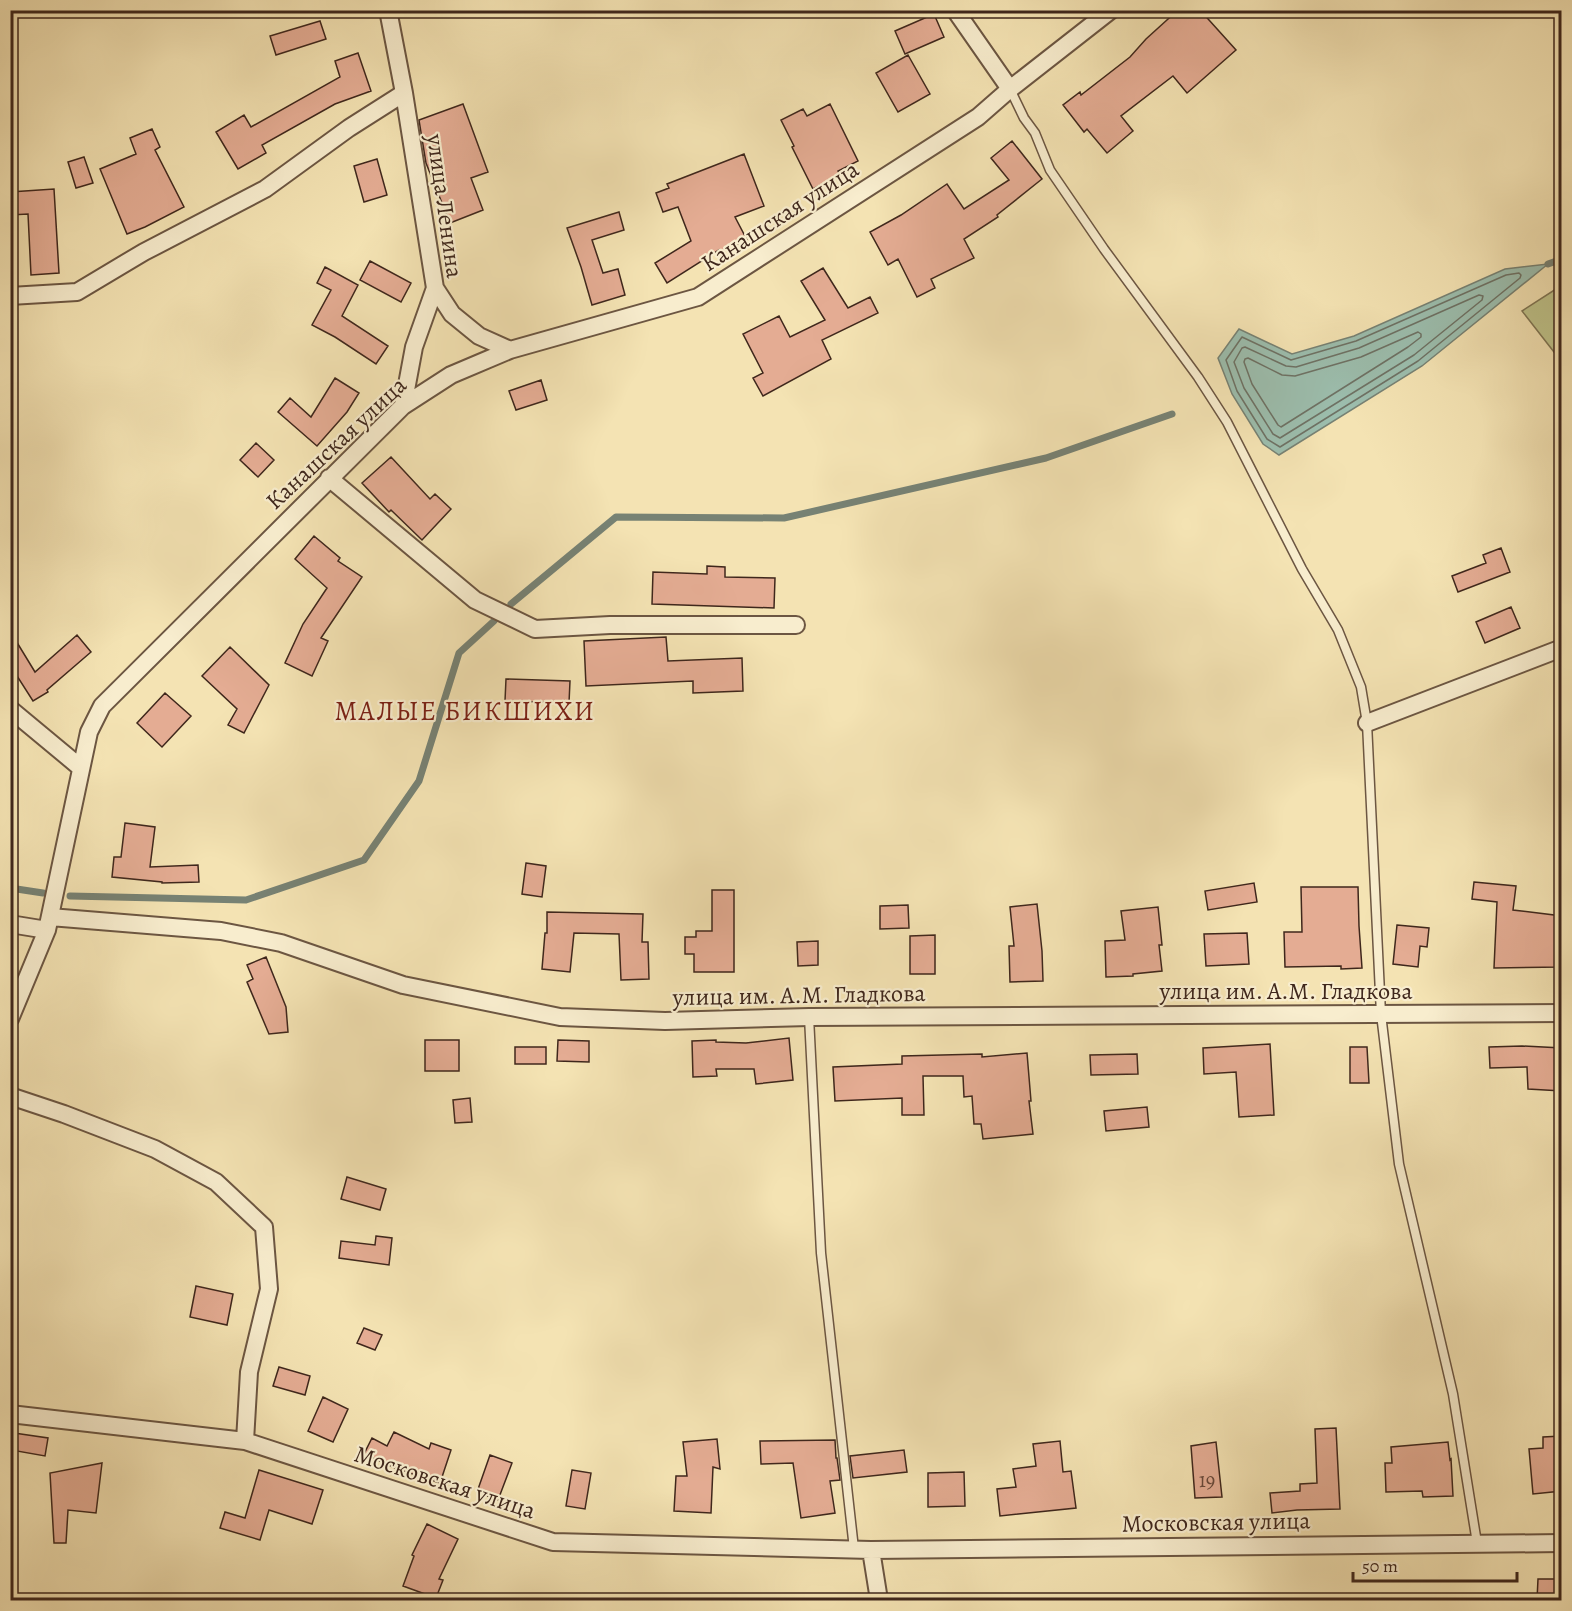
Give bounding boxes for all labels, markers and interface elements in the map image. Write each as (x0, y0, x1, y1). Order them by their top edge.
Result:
street label: улица Ленина (419, 131, 471, 280)
street label: Канашская улица (695, 153, 865, 279)
street label: Канашская улица (259, 369, 413, 517)
district label: МАЛЫЕ БИКШИХИ (334, 693, 596, 729)
street label: улица им. А.М. Гладкова (1158, 975, 1413, 1007)
street label: улица им. А.М. Гладкова (671, 977, 926, 1013)
street label: Московская улица (350, 1438, 540, 1526)
house number: 19 (1199, 1466, 1215, 1494)
street label: Московская улица (1121, 1504, 1311, 1540)
scale bar (1353, 1545, 1516, 1583)
text: 50 m (1362, 1554, 1398, 1578)

